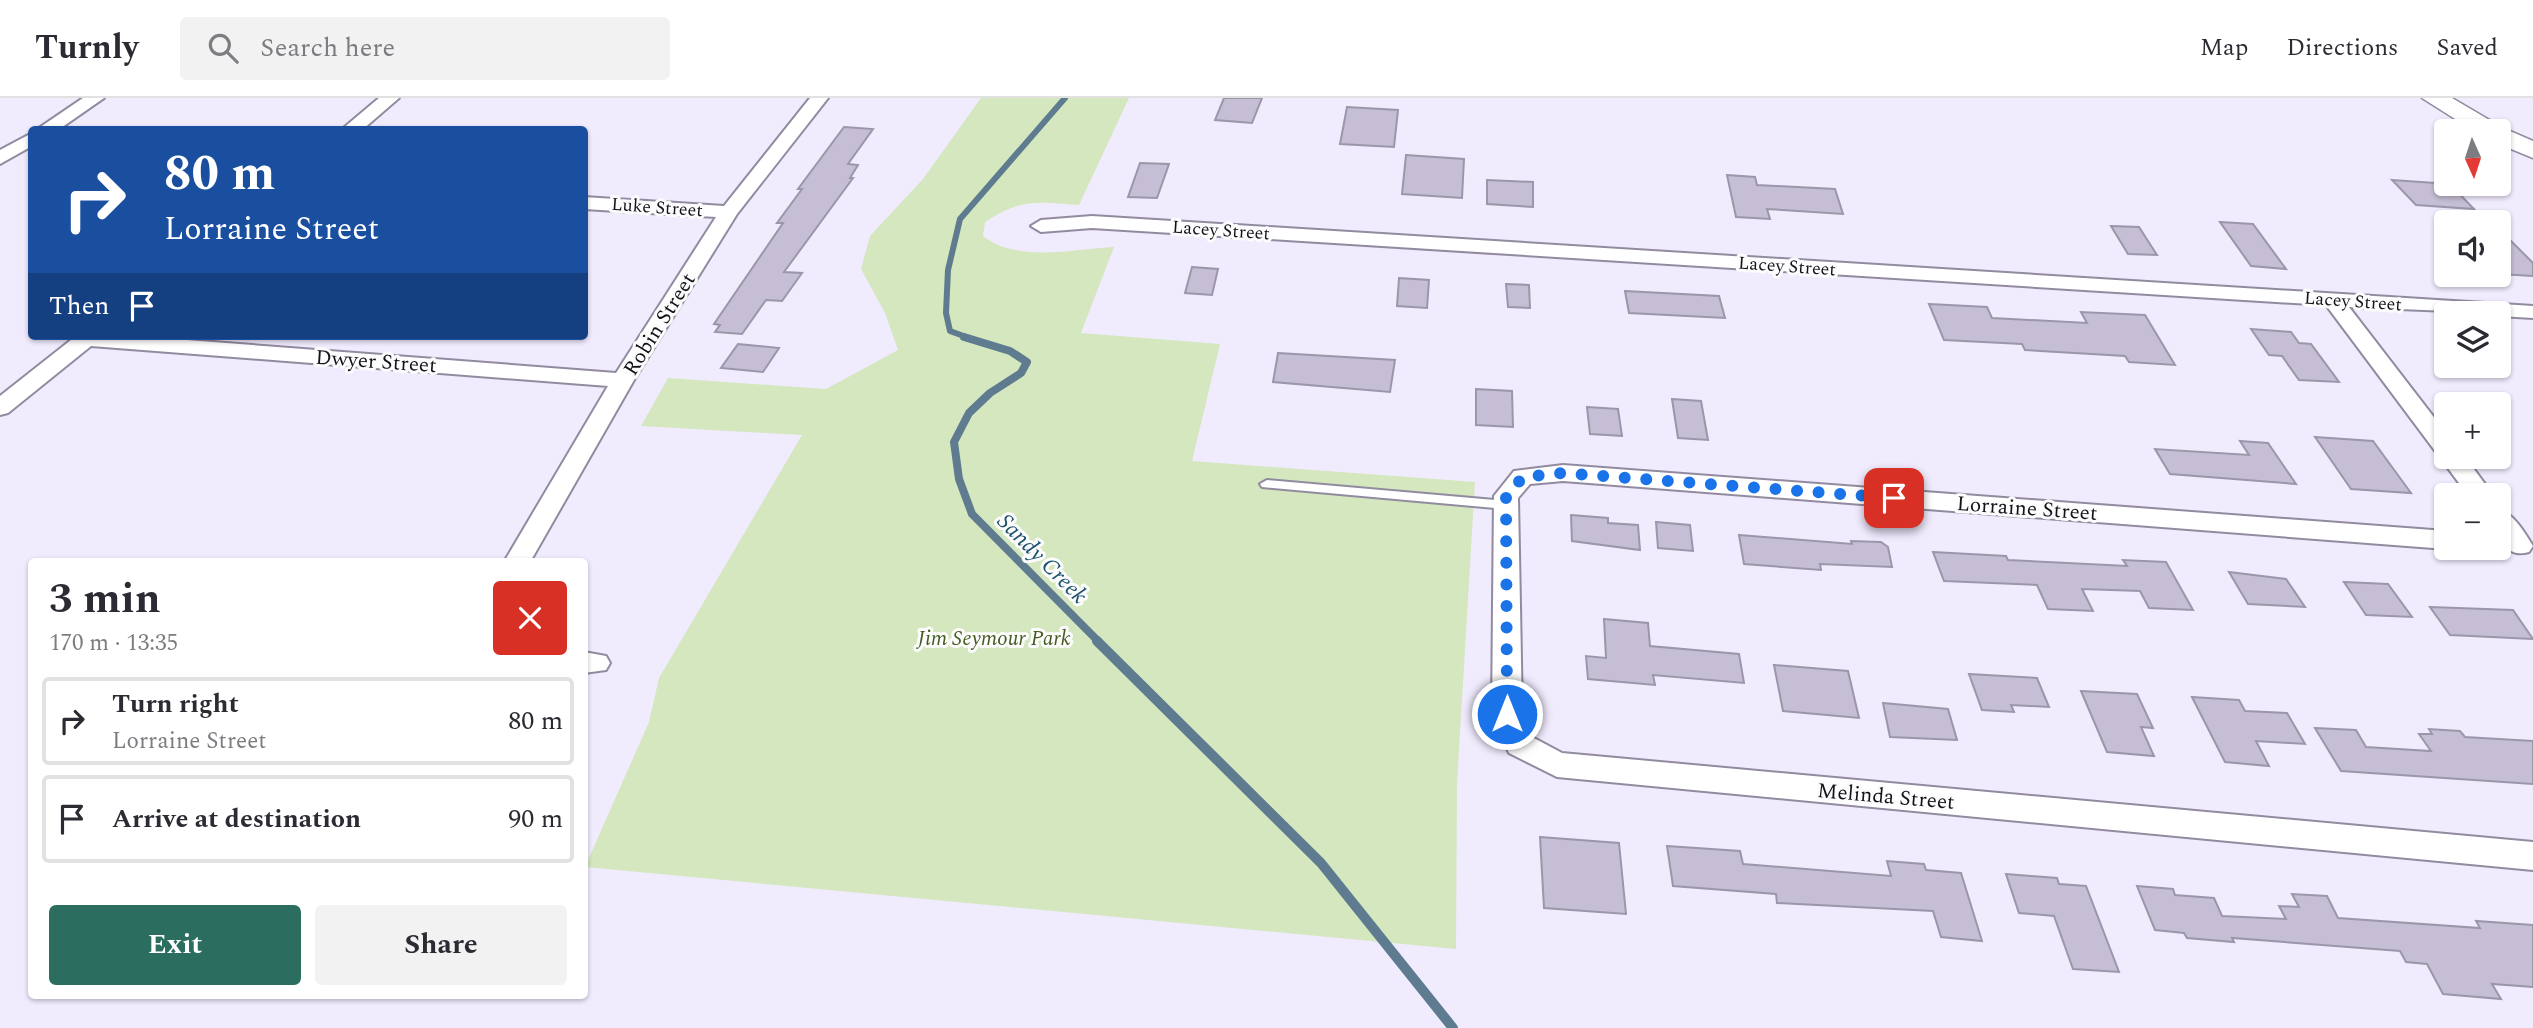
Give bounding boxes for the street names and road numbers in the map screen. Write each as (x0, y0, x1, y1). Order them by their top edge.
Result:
street label: Luke Street (610, 191, 704, 224)
street label: Lacey Street (1171, 214, 1271, 247)
street label: Lacey Street (1737, 250, 1837, 283)
street label: Robin Street (616, 267, 704, 382)
street label: Lacey Street (2303, 285, 2403, 318)
street label: Dwyer Street (314, 342, 438, 382)
street label: Lorraine Street (1955, 488, 2098, 530)
street label: Melinda Street (1816, 775, 1956, 819)

